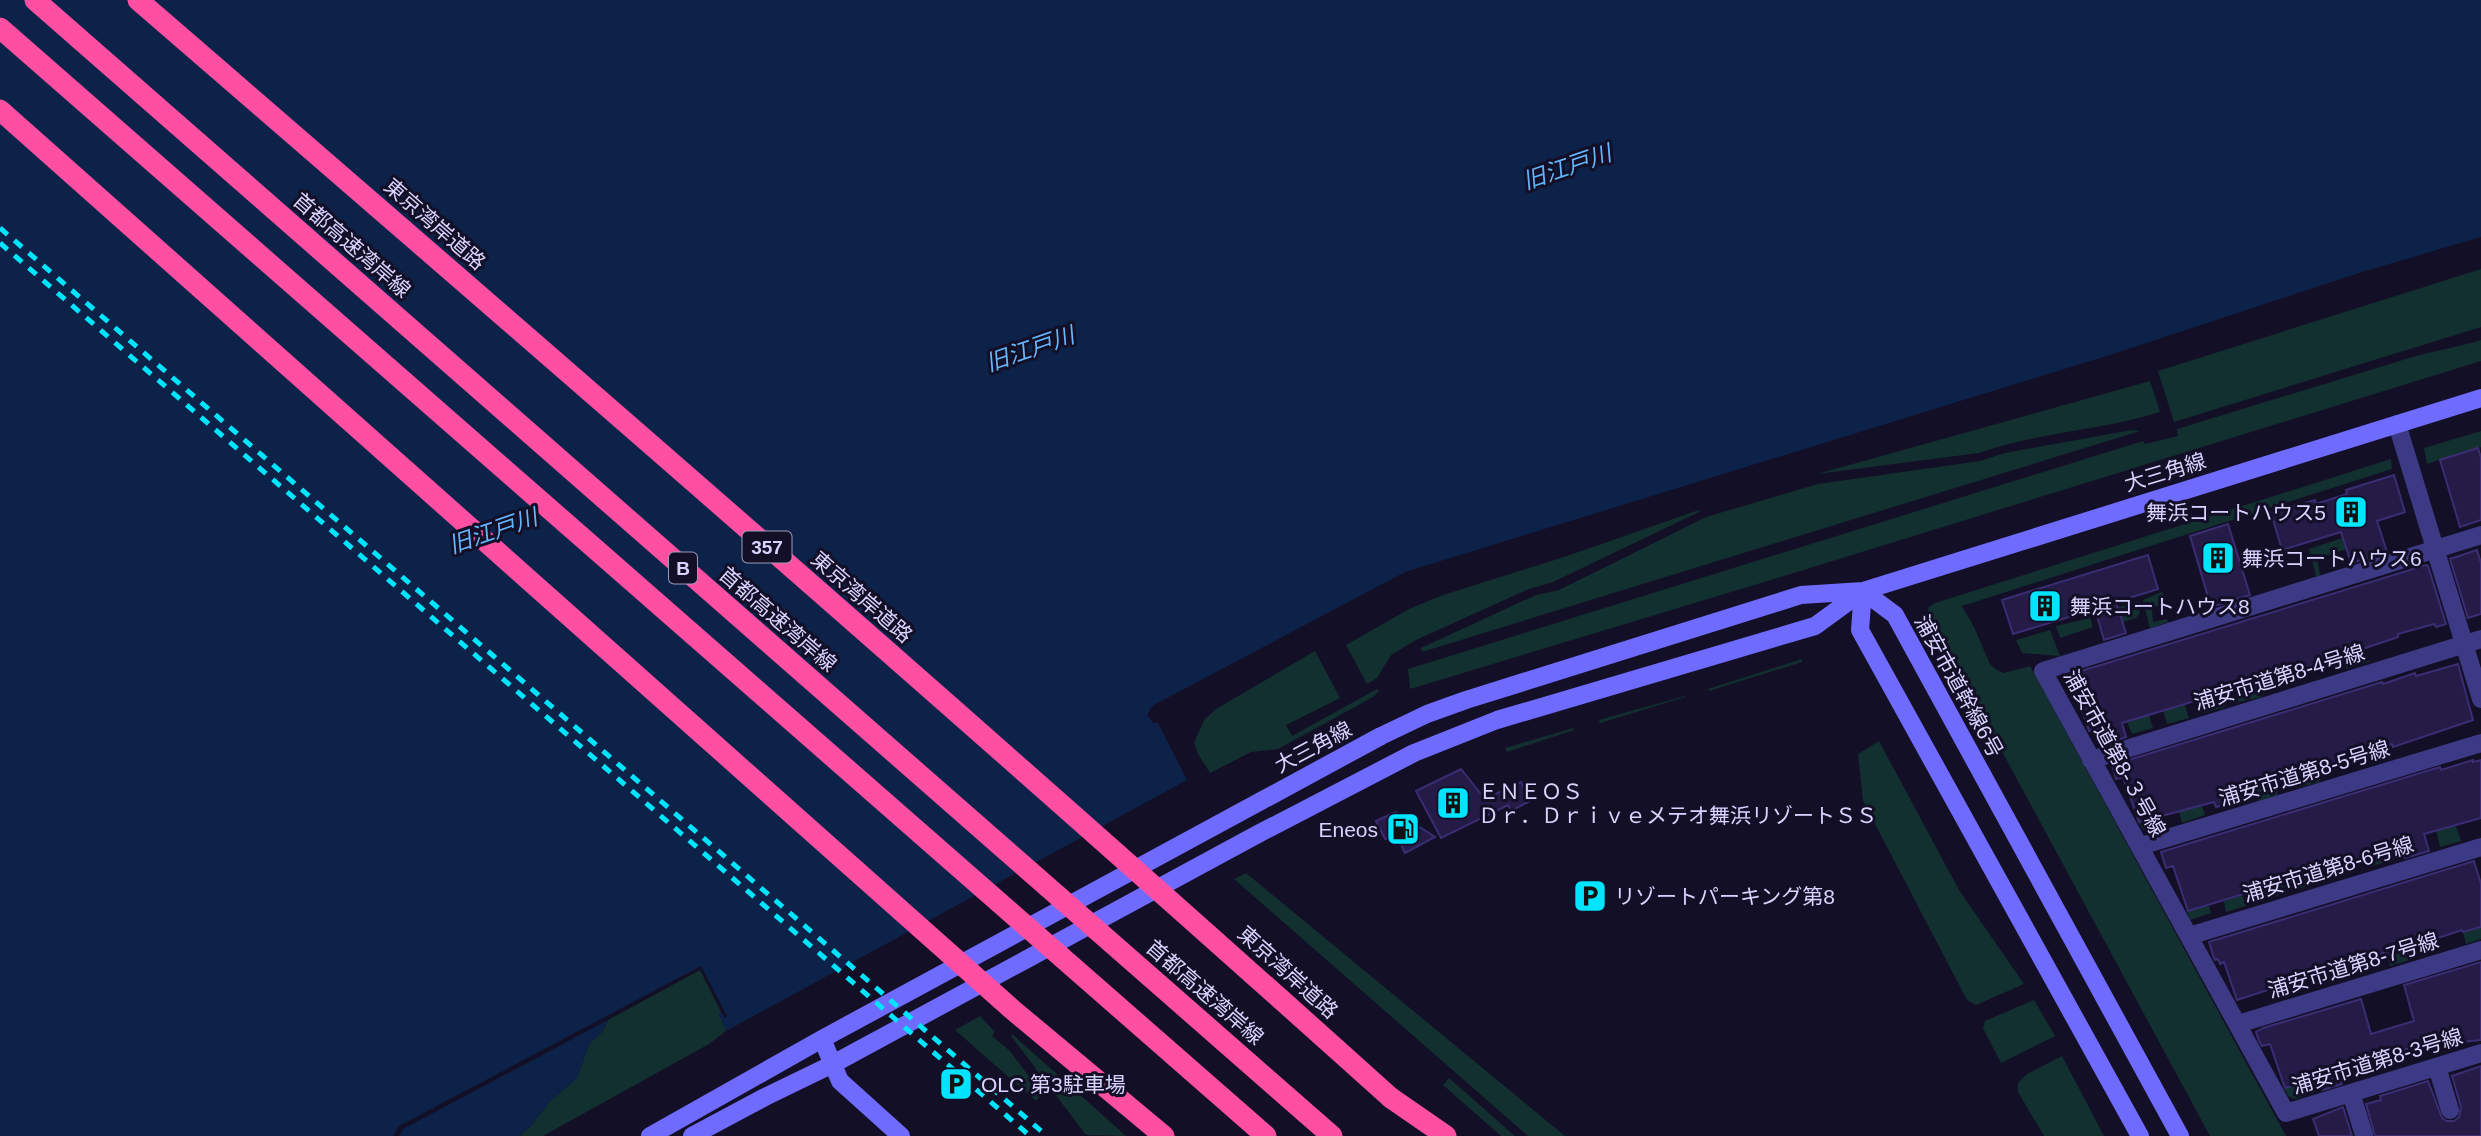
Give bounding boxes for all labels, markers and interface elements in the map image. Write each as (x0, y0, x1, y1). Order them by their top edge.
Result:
water label: 旧江戸川 (1519, 139, 1618, 194)
street label: 東京湾岸道路 (380, 174, 490, 274)
street label: 首都高速湾岸線 (289, 188, 415, 302)
water label: 旧江戸川 (982, 321, 1081, 376)
street label: 大三角線 (2121, 449, 2209, 495)
building icon: 舞浜コートハウス5 (2332, 493, 2370, 531)
place label: 舞浜コートハウス5 (2146, 501, 2326, 524)
water label: 旧江戸川 (445, 503, 544, 558)
road number: 357 (742, 532, 792, 562)
building icon: 舞浜コートハウス6 (2199, 539, 2237, 577)
street label: 東京湾岸道路 (807, 547, 917, 647)
place label: 舞浜コートハウス6 (2242, 547, 2422, 570)
road number: B (669, 552, 697, 583)
street label: 首都高速湾岸線 (715, 562, 841, 676)
building icon: 舞浜コートハウス8 (2026, 587, 2064, 625)
place label: 舞浜コートハウス8 (2070, 595, 2250, 618)
street label: 浦安市道幹線6号 (1910, 611, 2008, 761)
street label: 浦安市道第8-4号線 (2191, 640, 2367, 714)
street label: 浦安市道第8-３号線 (2060, 666, 2170, 840)
street label: 大三角線 (1271, 717, 1355, 777)
street label: 浦安市道第8-5号線 (2216, 736, 2392, 810)
place label: ＥＮＥＯＳ Ｄｒ．Ｄｒｉｖｅメテオ舞浜リゾートＳＳ (1478, 780, 1877, 827)
building icon: ＥＮＥＯＳ Ｄｒ．Ｄｒｉｖｅメテオ舞浜リゾートＳＳ (1434, 784, 1472, 822)
fuel station icon: Eneos (1384, 810, 1422, 848)
place label: Eneos (1318, 818, 1378, 841)
street label: 浦安市道第8-6号線 (2240, 832, 2416, 906)
parking icon: リゾートパーキング第8 (1571, 877, 1609, 915)
place label: リゾートパーキング第8 (1614, 885, 1835, 908)
street label: 東京湾岸道路 (1233, 921, 1343, 1023)
street label: 浦安市道第8-7号線 (2265, 928, 2441, 1002)
street label: 首都高速湾岸線 (1142, 935, 1268, 1049)
street label: 浦安市道第8-3号線 (2289, 1024, 2465, 1098)
parking icon: OLC 第3駐車場 (937, 1065, 975, 1103)
place label: OLC 第3駐車場 (981, 1073, 1126, 1096)

